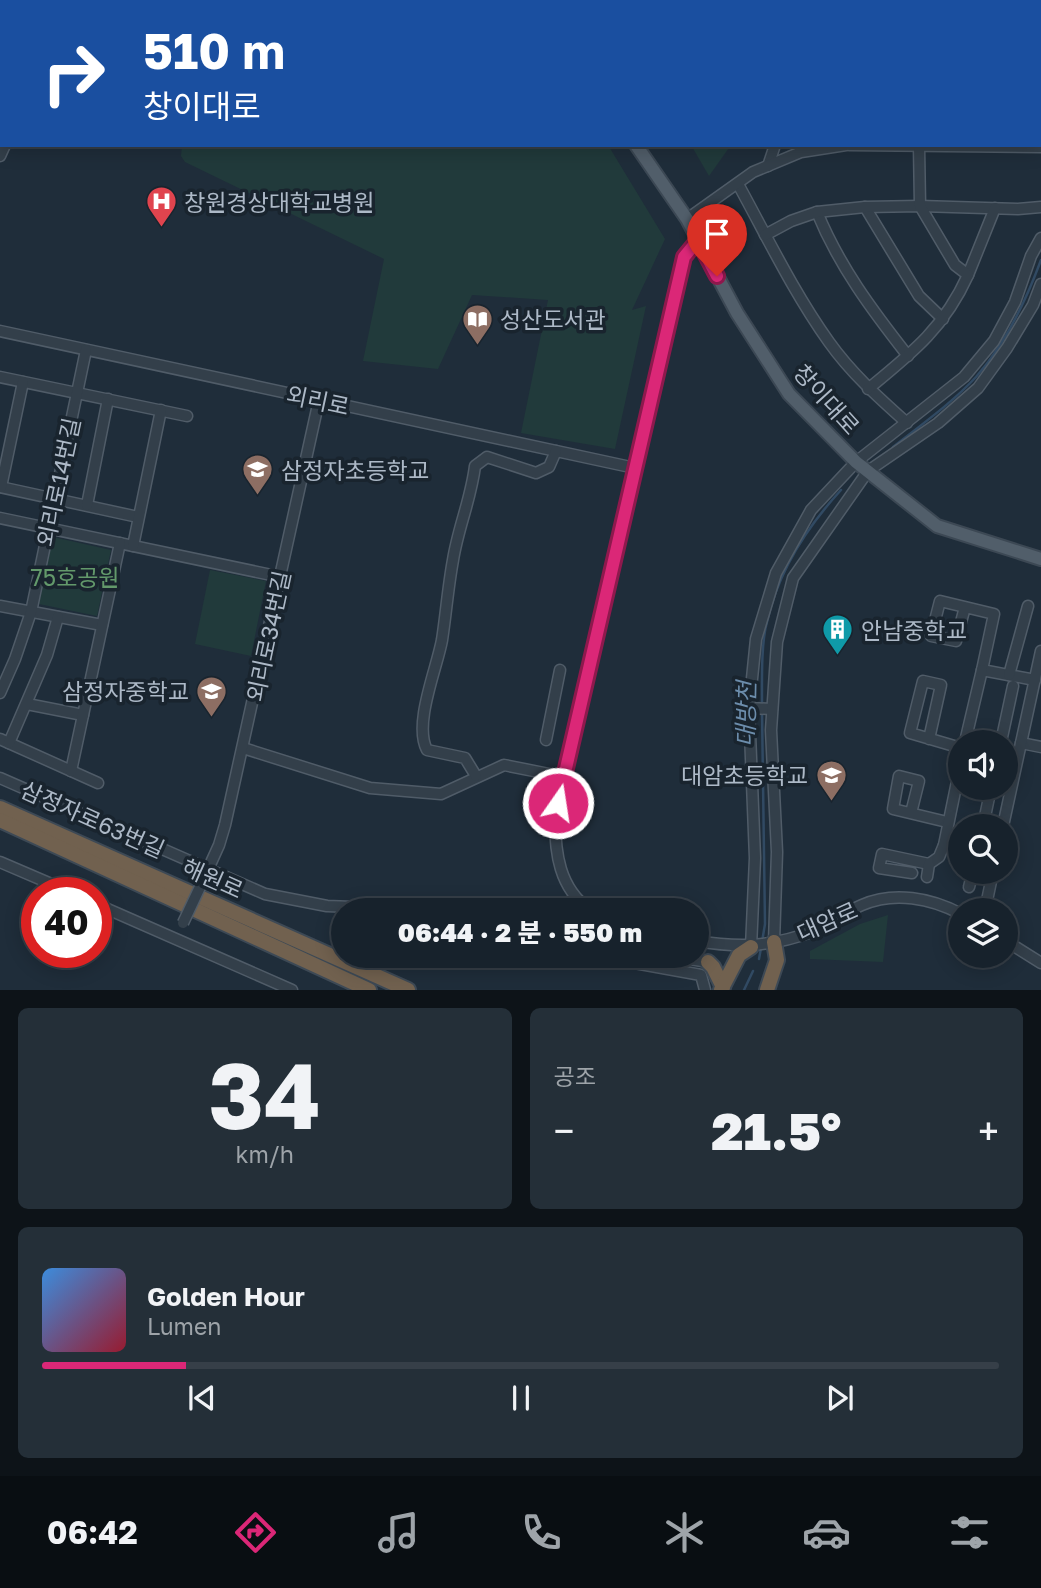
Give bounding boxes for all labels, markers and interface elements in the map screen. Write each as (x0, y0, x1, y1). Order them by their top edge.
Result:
text: 510 m (143, 21, 285, 80)
icon: right (28, 28, 119, 119)
text: 창이대로 (143, 87, 261, 125)
hospital icon: 창원경상대학교병원 (144, 185, 178, 229)
place label: 창원경상대학교병원 (184, 188, 374, 216)
pin (687, 204, 747, 276)
icon: arrive (698, 215, 736, 253)
library icon: 성산도서관 (460, 302, 494, 346)
place label: 성산도서관 (500, 305, 606, 333)
street label: 창이대로 (788, 358, 866, 440)
street label: 외리로 (284, 380, 352, 420)
street label: 외리로14번길 (31, 415, 85, 549)
school or university icon: 삼정자초등학교 (241, 453, 275, 497)
place label: 삼정자초등학교 (281, 456, 429, 484)
park label: 75호공원 (30, 563, 120, 591)
street label: 외리로34번길 (240, 568, 296, 704)
building icon: 안남중학교 (821, 613, 855, 657)
place label: 안남중학교 (861, 616, 967, 644)
school or university icon: 삼정자중학교 (195, 674, 229, 718)
place label: 삼정자중학교 (62, 677, 189, 705)
water label: 대방천 (730, 678, 760, 747)
map controls (948, 730, 1018, 968)
button: sound (948, 730, 1018, 800)
school or university icon: 대암초등학교 (814, 758, 848, 802)
place label: 대암초등학교 (681, 761, 808, 789)
position arrow (521, 766, 595, 840)
street label: 삼정자로63번길 (17, 775, 169, 863)
button: search (948, 814, 1018, 884)
street label: 해원로 (178, 852, 248, 904)
speed limit sign: 40 (21, 877, 112, 968)
street label: 대암로 (792, 895, 862, 947)
button: layers (948, 898, 1018, 968)
text: 06:44 · 2 분 · 550 m (398, 917, 642, 948)
text: 34 (209, 1040, 321, 1149)
text: 공조 (554, 1062, 596, 1090)
text: 21.5° (711, 1099, 841, 1161)
text: − (554, 1108, 574, 1153)
text: + (978, 1108, 999, 1153)
text: km/h (235, 1140, 294, 1168)
text: Golden Hour (147, 1281, 305, 1312)
text: Lumen (147, 1312, 221, 1340)
icon: previous (183, 1379, 221, 1417)
icon: pause (502, 1379, 540, 1417)
icon: next (821, 1379, 859, 1417)
icon: directions (231, 1508, 280, 1557)
icon: music (374, 1508, 423, 1557)
icon: phone (517, 1508, 566, 1557)
icon: climate (660, 1508, 709, 1557)
icon: car (802, 1508, 851, 1557)
icon: filters (945, 1508, 994, 1557)
text: 06:42 (47, 1513, 138, 1551)

